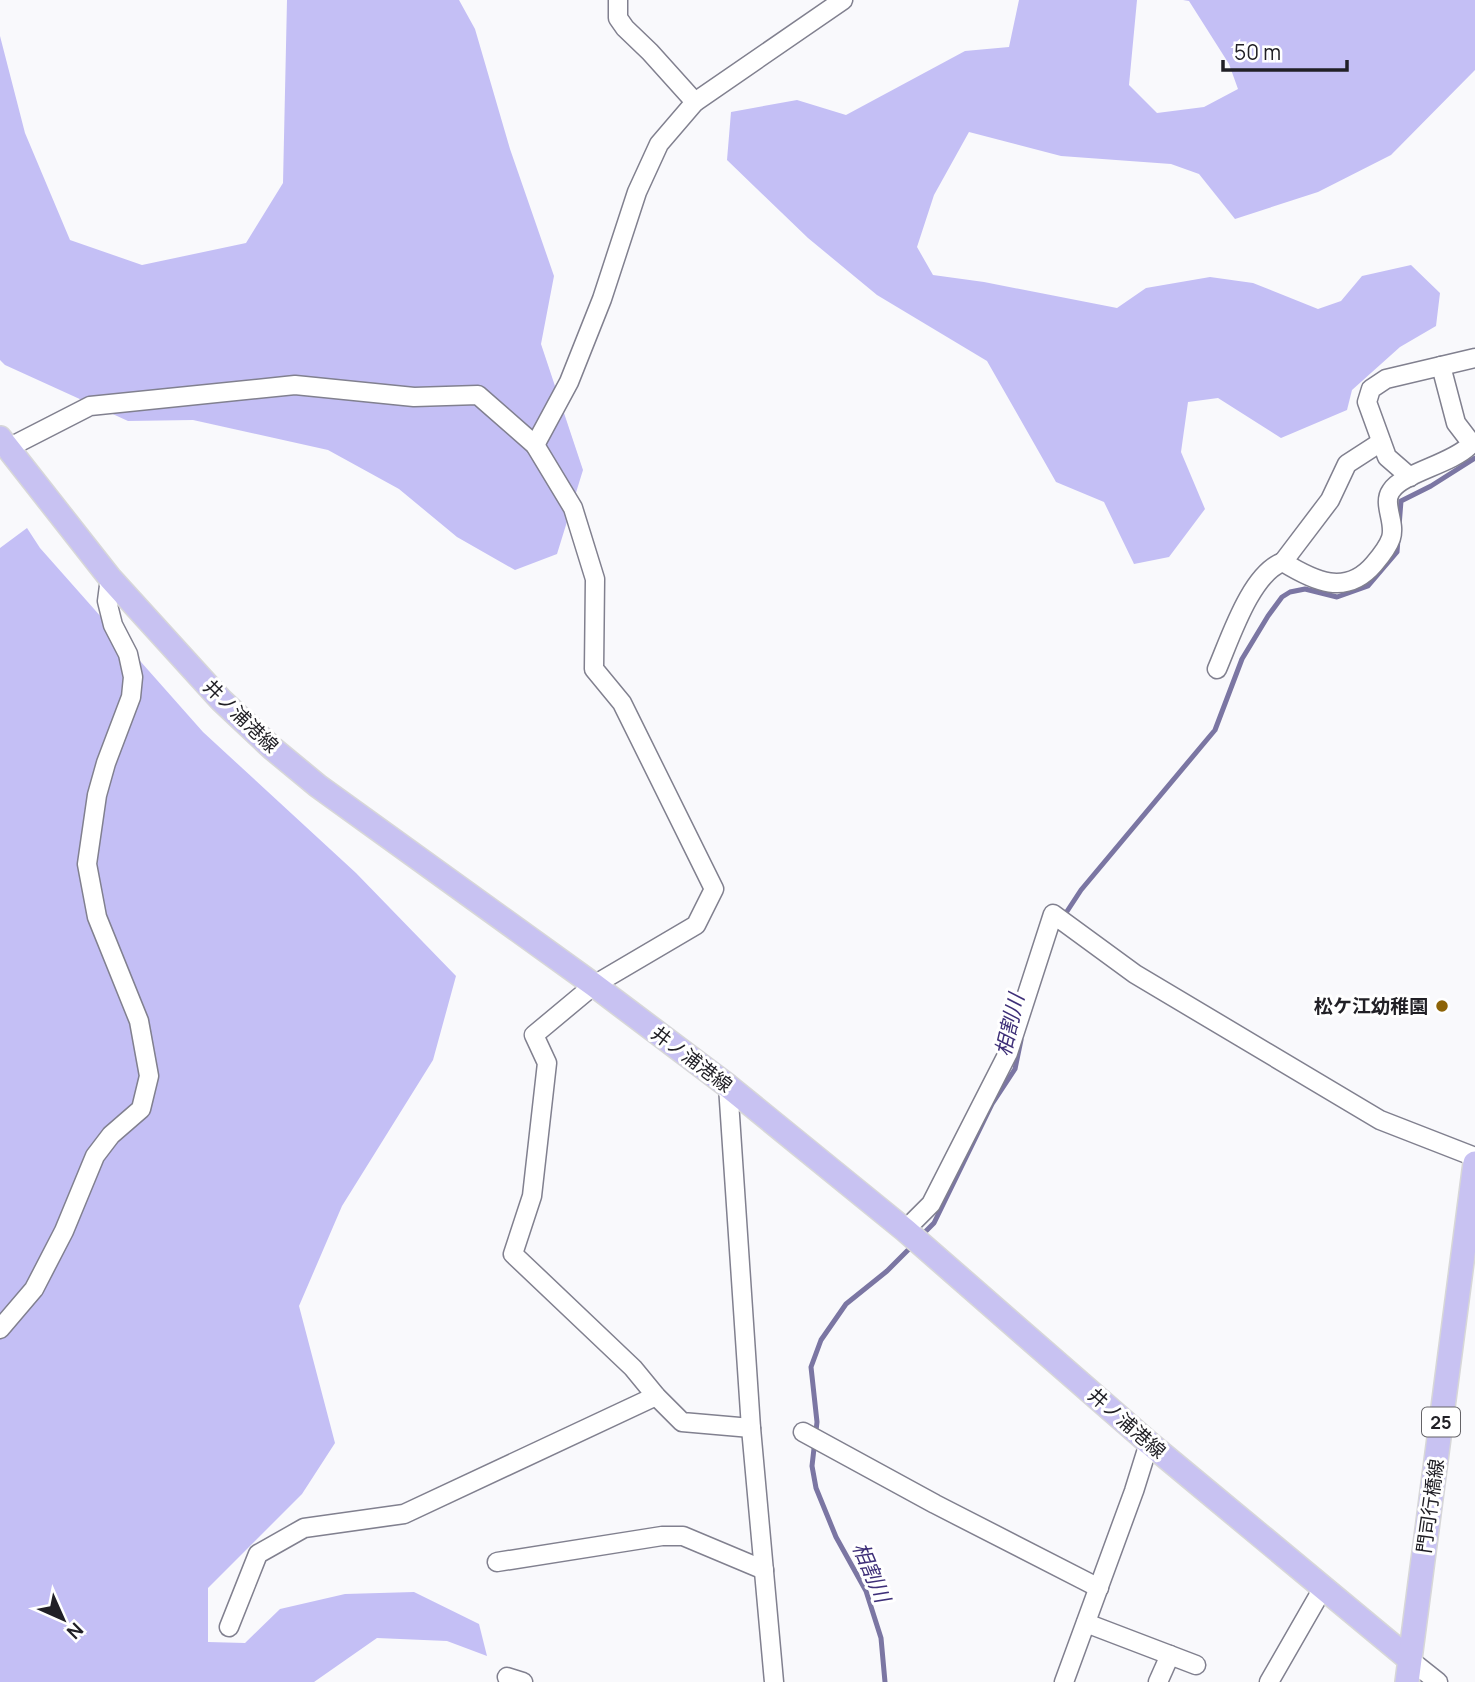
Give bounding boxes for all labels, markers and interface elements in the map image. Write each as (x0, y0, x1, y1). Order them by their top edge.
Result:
scale bar (1223, 28, 1347, 72)
text: 50 m (1234, 38, 1281, 66)
street label: 井ノ浦港線 (198, 674, 284, 758)
water label: 相割川 (988, 989, 1030, 1059)
place label: 松ケ江幼稚園 (1314, 993, 1428, 1019)
marker: 松ケ江幼稚園 (1434, 998, 1450, 1014)
street label: 井ノ浦港線 (646, 1020, 738, 1098)
street label: 井ノ浦港線 (1083, 1382, 1171, 1464)
road number: 25 (1422, 1408, 1460, 1436)
street label: 門司行橋線 (1411, 1457, 1449, 1555)
water label: 相割川 (847, 1538, 898, 1608)
north arrow (28, 1584, 98, 1654)
text: N (61, 1617, 89, 1645)

